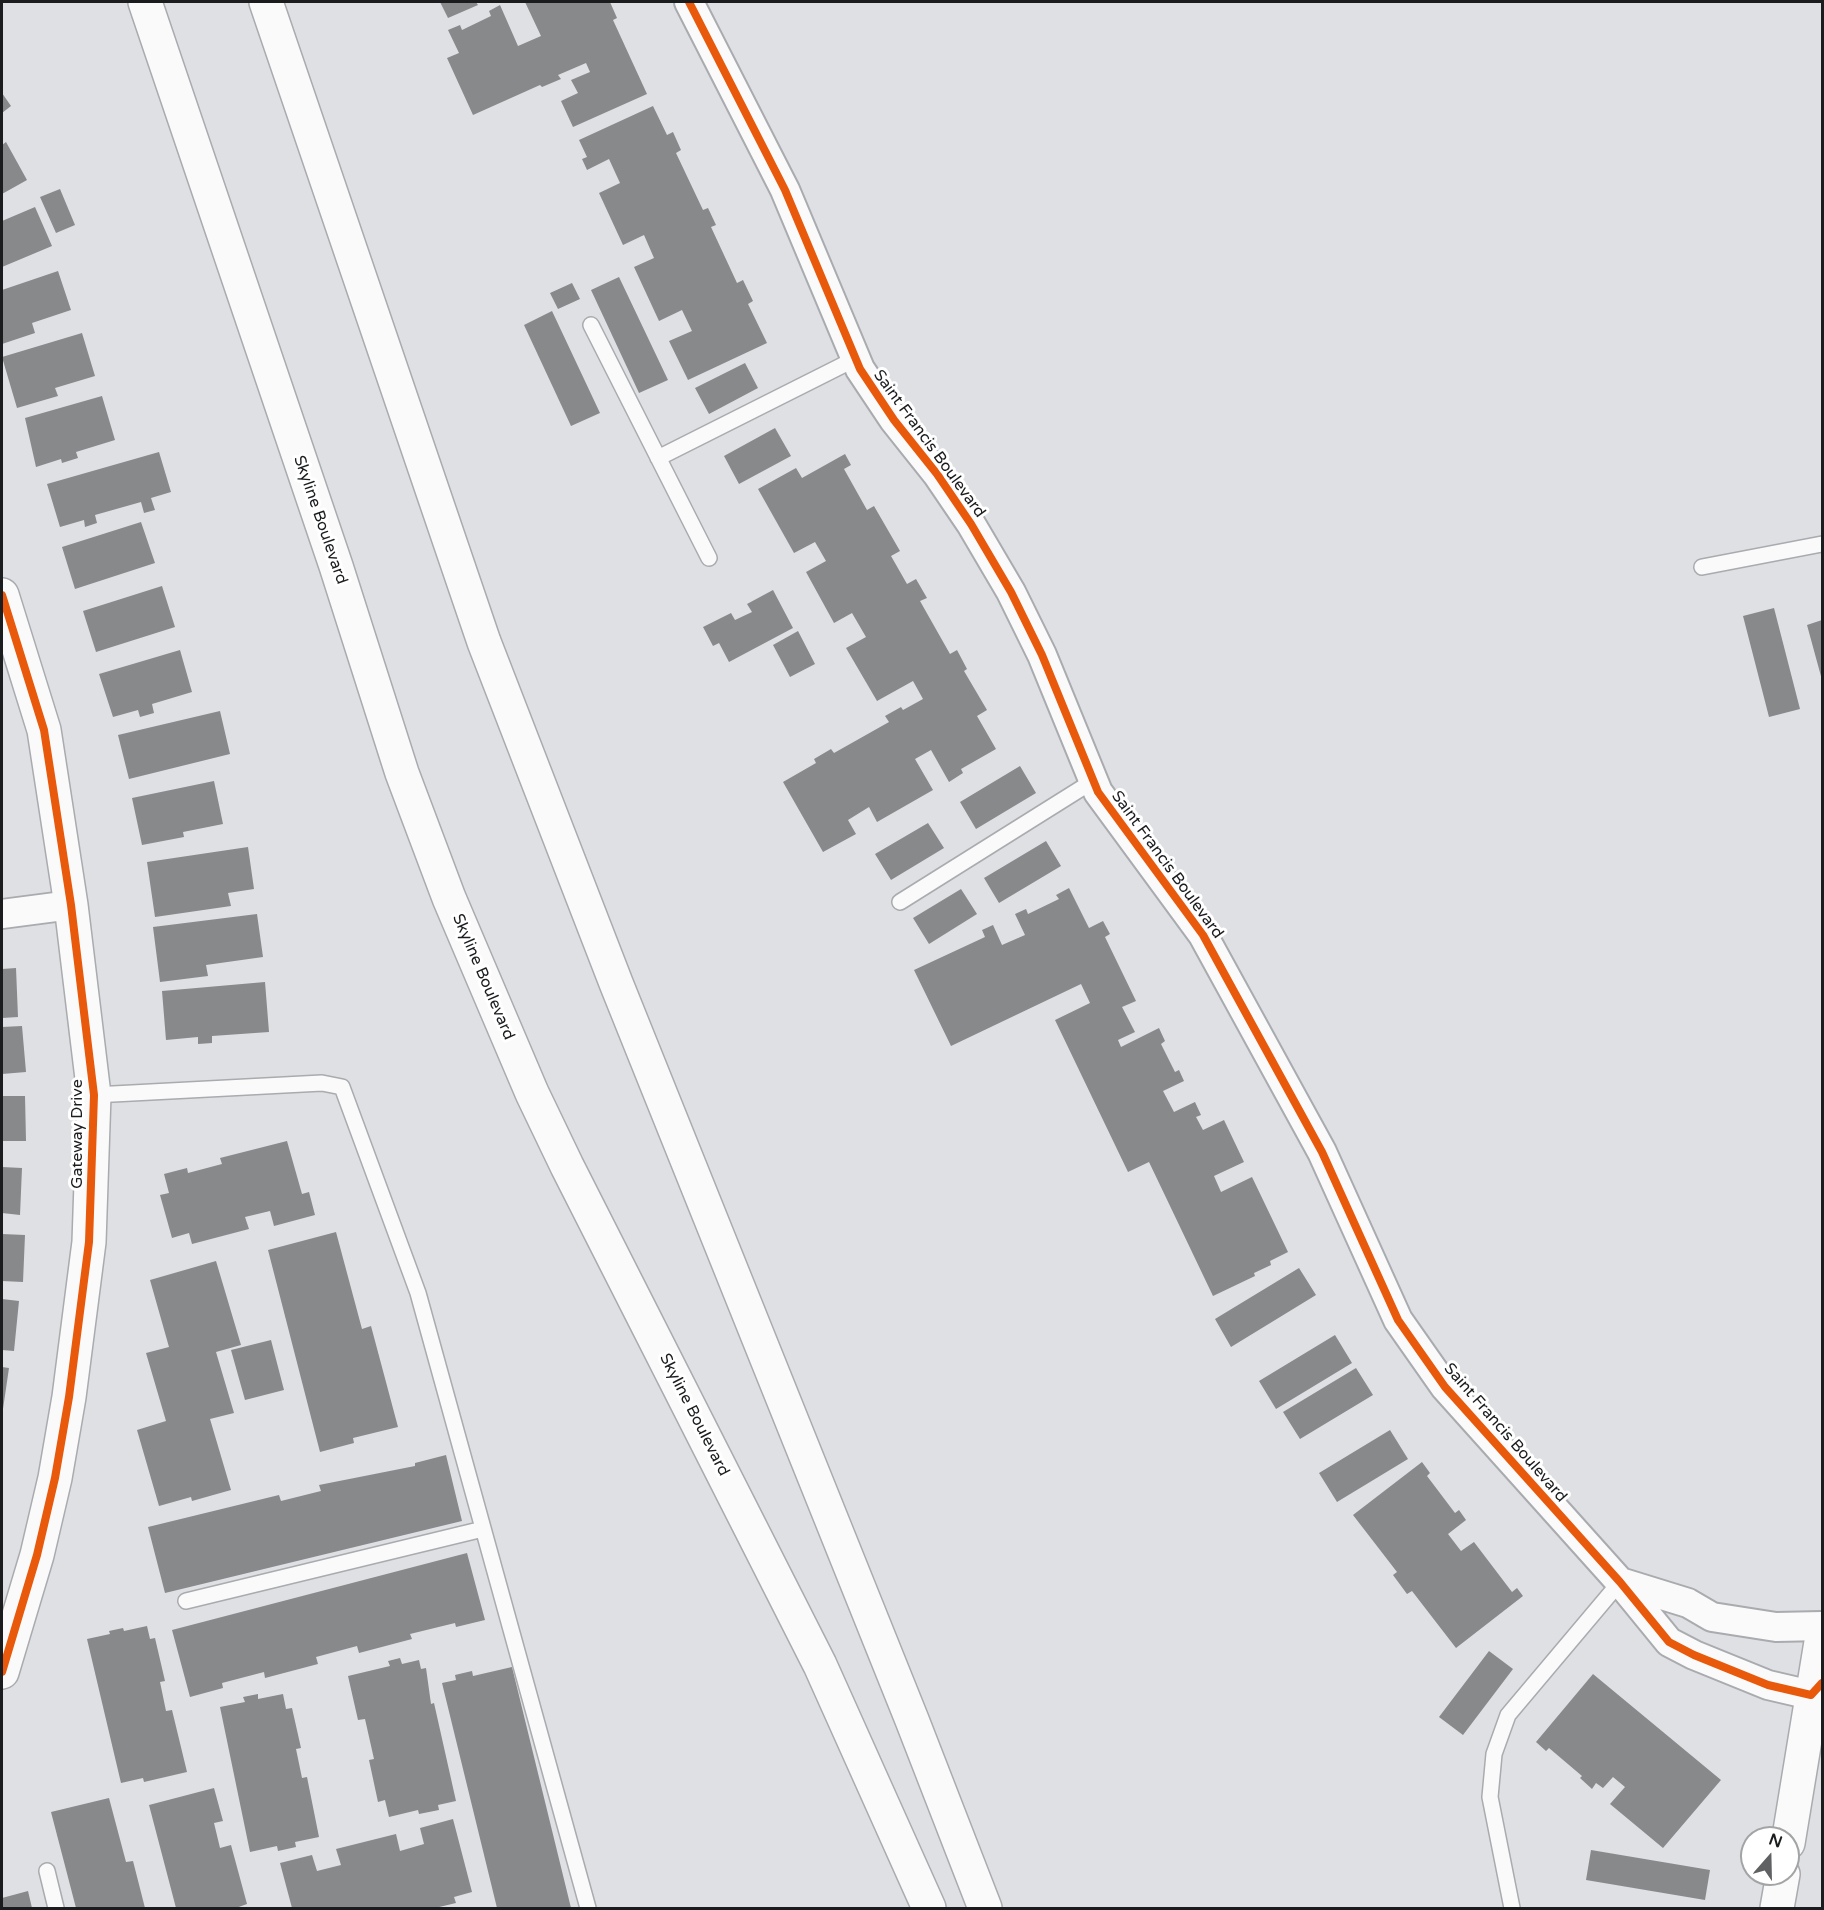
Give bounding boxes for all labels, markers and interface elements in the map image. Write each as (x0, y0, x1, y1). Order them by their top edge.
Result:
street label: Saint Francis Boulevard (869, 366, 989, 522)
street label: Skyline Boulevard (289, 453, 351, 587)
street label: Saint Francis Boulevard (1107, 787, 1227, 943)
street label: Skyline Boulevard (448, 911, 518, 1043)
street label: Gateway Drive (68, 1079, 88, 1189)
street label: Skyline Boulevard (655, 1351, 733, 1479)
street label: Saint Francis Boulevard (1439, 1360, 1571, 1506)
north arrow (1740, 1826, 1800, 1886)
text: N (1766, 1829, 1785, 1853)

